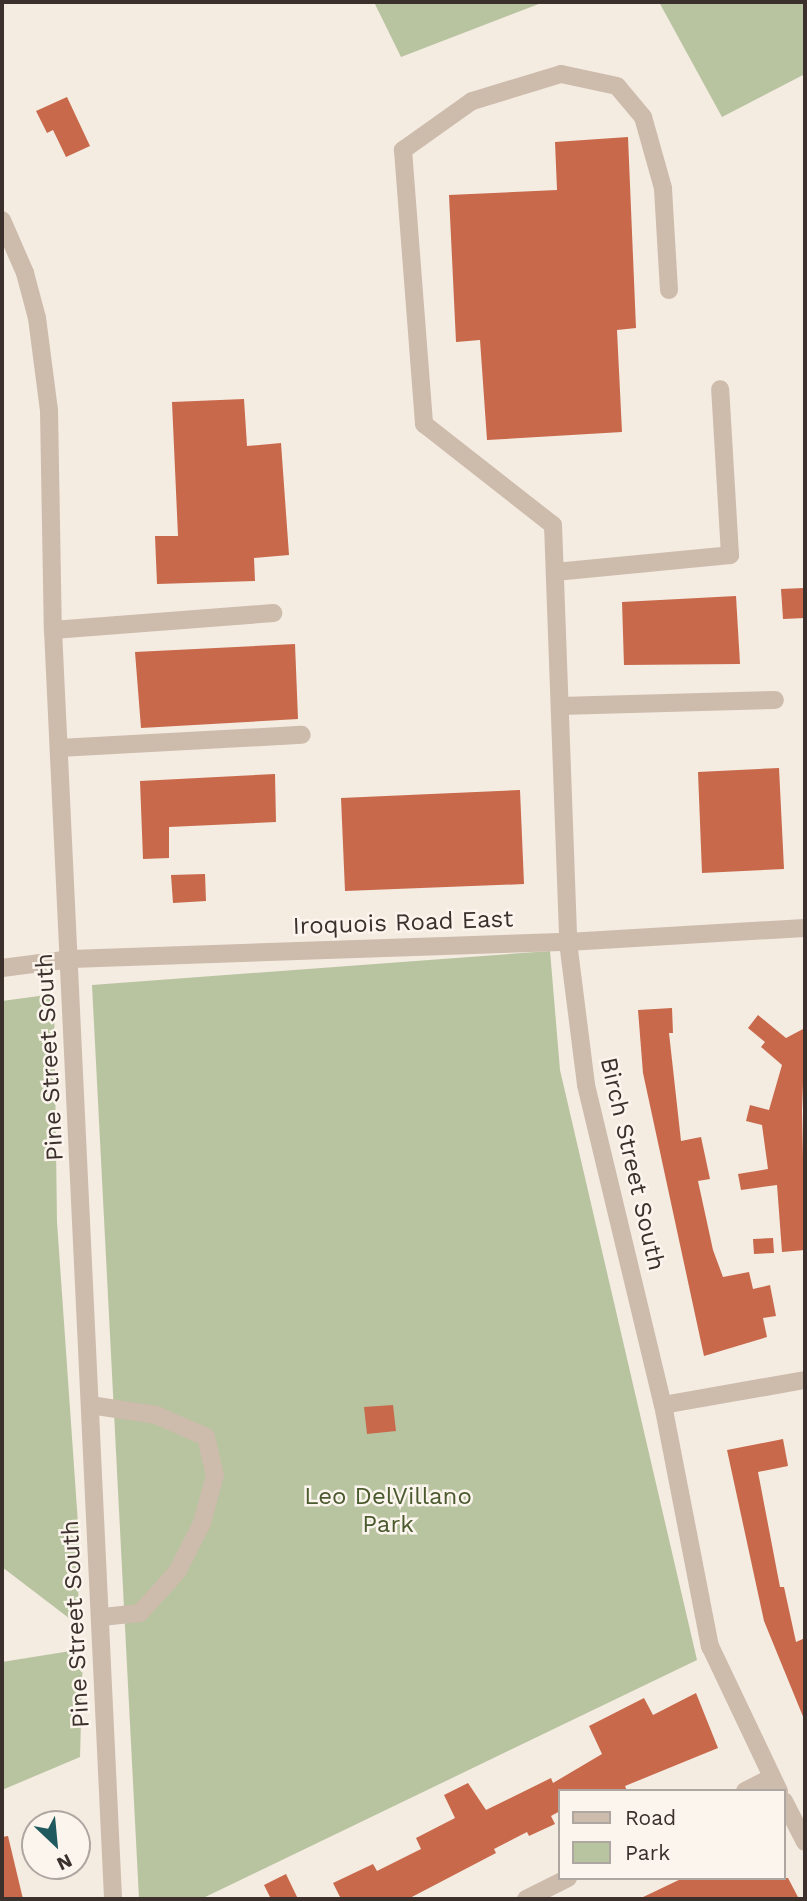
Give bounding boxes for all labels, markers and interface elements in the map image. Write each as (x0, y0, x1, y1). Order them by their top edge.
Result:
street label: Iroquois Road East (292, 905, 514, 941)
street label: Pine Street South (30, 952, 70, 1162)
street label: Birch Street South (593, 1055, 671, 1273)
park label: Leo DelVillano Park (304, 1483, 472, 1539)
street label: Pine Street South (56, 1519, 96, 1729)
legend (558, 1789, 786, 1880)
text: Road (625, 1805, 676, 1830)
north arrow (21, 1810, 91, 1880)
text: Park (625, 1840, 670, 1865)
text: N (53, 1849, 76, 1876)

